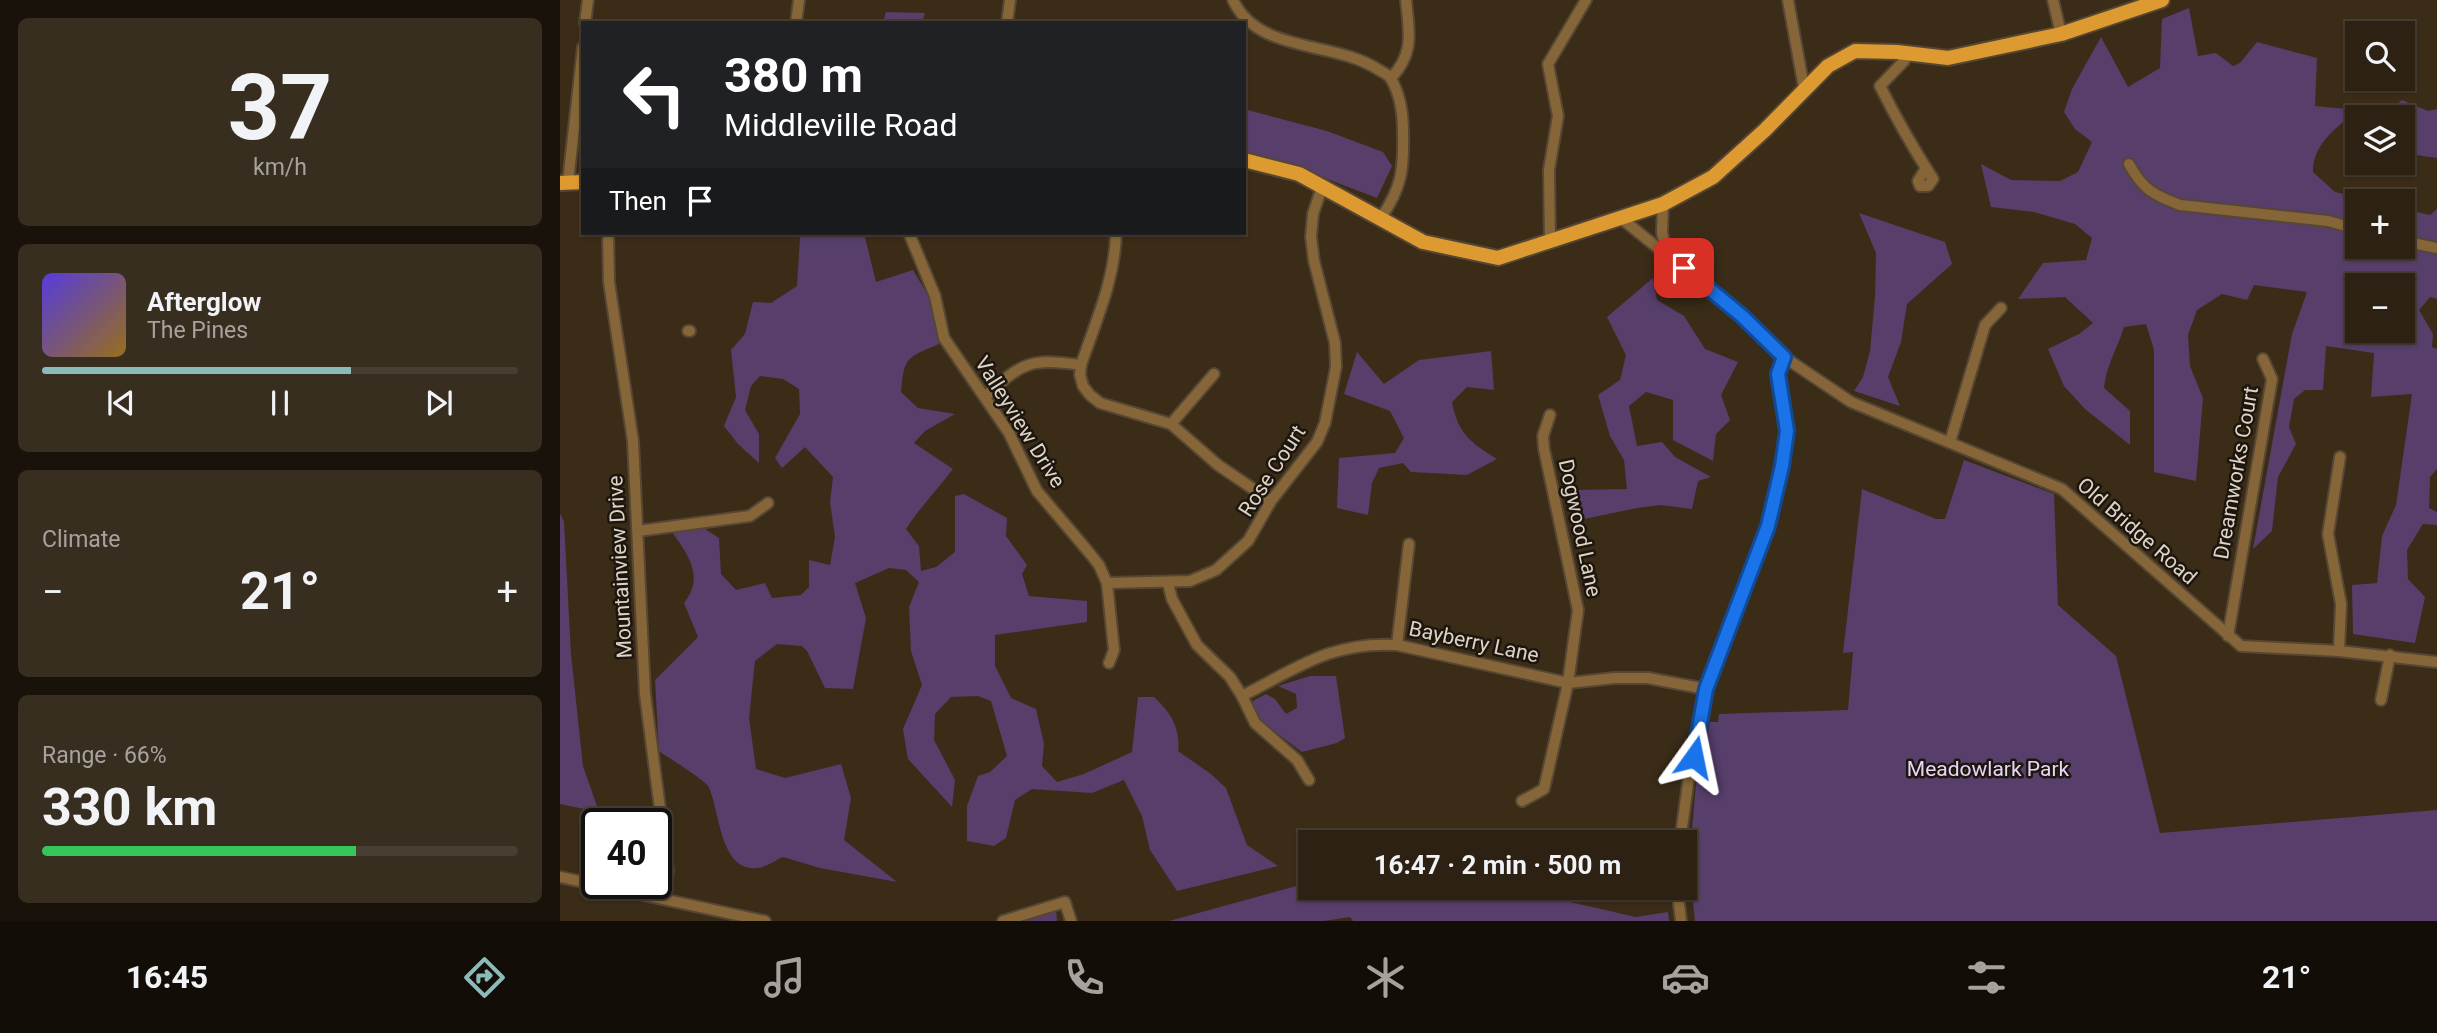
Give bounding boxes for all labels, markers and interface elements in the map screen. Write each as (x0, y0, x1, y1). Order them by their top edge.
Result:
map controls (2345, 21, 2415, 343)
button: search (2345, 21, 2415, 91)
text: 380 m (724, 47, 863, 104)
icon: left (609, 49, 700, 140)
text: 37 (228, 55, 332, 161)
button: layers (2345, 105, 2415, 175)
text: Middleville Road (724, 106, 958, 144)
text: km/h (253, 154, 307, 181)
icon: arrive (681, 182, 719, 220)
text: Then (609, 186, 667, 216)
button: + (2345, 189, 2415, 259)
pin (1654, 238, 1714, 298)
icon: arrive (1665, 249, 1703, 287)
button: − (2345, 273, 2415, 343)
text: Afterglow (147, 287, 261, 317)
text: The Pines (147, 317, 248, 344)
street label: Valleyview Drive (970, 352, 1070, 492)
icon: previous (102, 384, 140, 422)
icon: pause (261, 384, 299, 422)
icon: next (420, 384, 458, 422)
street label: Dreamworks Court (2209, 385, 2263, 561)
street label: Rose Court (1234, 421, 1310, 521)
street label: Dogwood Lane (1554, 457, 1606, 599)
street label: Old Bridge Road (2072, 473, 2202, 589)
street label: Mountainview Drive (603, 475, 637, 659)
text: Climate (42, 526, 121, 553)
text: 21° (240, 561, 320, 622)
text: − (42, 570, 64, 614)
text: + (496, 570, 518, 614)
street label: Bayberry Lane (1407, 617, 1541, 667)
position arrow (1657, 720, 1731, 794)
text: Range · 66% (42, 742, 167, 769)
park label: Meadowlark Park (1907, 757, 2070, 781)
text: 330 km (42, 777, 217, 838)
speed limit sign: 40 (581, 808, 672, 899)
text: 16:47 · 2 min · 500 m (1374, 850, 1621, 880)
icon: directions (460, 953, 509, 1002)
icon: music (760, 953, 809, 1002)
icon: phone (1060, 953, 1109, 1002)
icon: climate (1361, 953, 1410, 1002)
icon: car (1661, 953, 1710, 1002)
icon: filters (1962, 953, 2011, 1002)
text: 16:45 (126, 958, 208, 996)
text: 21° (2262, 958, 2311, 996)

